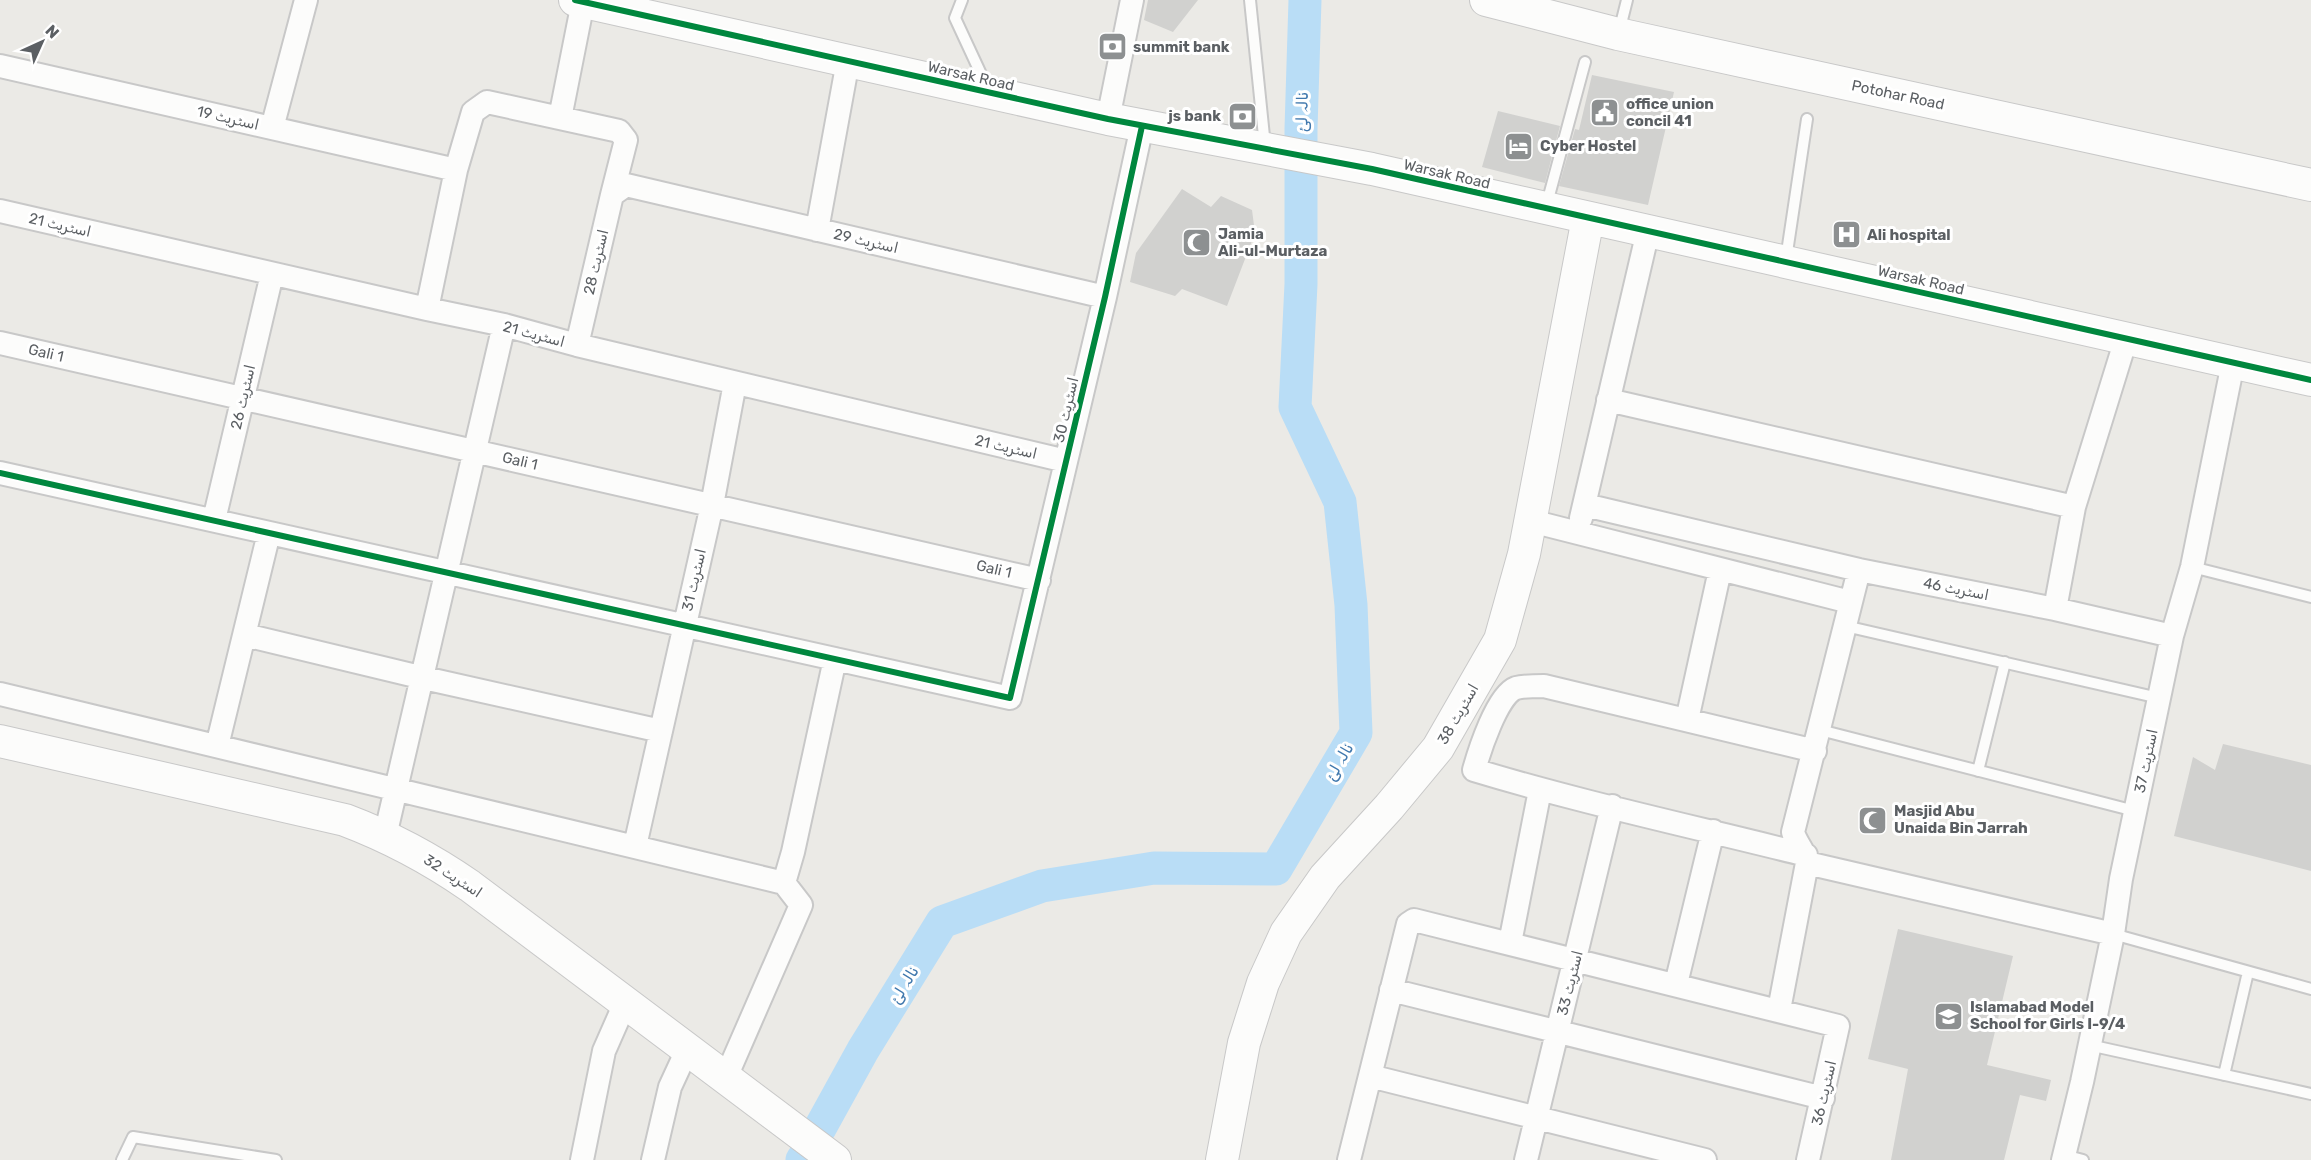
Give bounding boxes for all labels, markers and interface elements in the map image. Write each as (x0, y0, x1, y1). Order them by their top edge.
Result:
north arrow (12, 12, 72, 72)
text: N (41, 21, 63, 43)
bank icon: summit bank (1096, 31, 1128, 63)
place label: summit bank (1133, 38, 1230, 56)
street label: Warsak Road (926, 57, 1016, 95)
street label: Potohar Road (1850, 76, 1946, 114)
water label: نالہ لئ (1292, 92, 1312, 132)
place label: office union concil 41 (1626, 95, 1714, 130)
public building icon: office union concil 41 (1589, 97, 1621, 129)
bank icon: js bank (1226, 100, 1258, 132)
street label: اسٹریٹ 19 (195, 102, 261, 134)
place label: js bank (1167, 107, 1221, 125)
hotel icon: Cyber Hostel (1503, 130, 1535, 162)
place label: Cyber Hostel (1540, 137, 1636, 155)
street label: Warsak Road (1402, 155, 1492, 193)
street label: اسٹریٹ 21 (27, 209, 93, 241)
hospital icon: Ali hospital (1830, 219, 1862, 251)
street label: اسٹریٹ 29 (832, 225, 900, 257)
place label: Jamia Ali-ul-Murtaza (1218, 225, 1327, 260)
place label: Ali hospital (1867, 226, 1951, 244)
mosque icon: Jamia Ali-ul-Murtaza (1181, 227, 1213, 259)
street label: اسٹریٹ 28 (580, 228, 612, 296)
street label: Warsak Road (1876, 261, 1966, 299)
street label: اسٹریٹ 21 (501, 317, 567, 351)
street label: Gali 1 (26, 340, 66, 366)
street label: اسٹریٹ 26 (227, 363, 259, 431)
street label: اسٹریٹ 30 (1050, 375, 1082, 445)
street label: اسٹریٹ 21 (973, 431, 1039, 463)
street label: Gali 1 (500, 448, 540, 474)
street label: اسٹریٹ 31 (678, 547, 710, 613)
street label: Gali 1 (974, 556, 1014, 582)
street label: اسٹریٹ 46 (1922, 574, 1990, 604)
street label: اسٹریٹ 38 (1434, 681, 1482, 747)
street label: اسٹریٹ 37 (2130, 727, 2162, 795)
water label: نالہ لئ (1321, 740, 1357, 784)
place label: Masjid Abu Unaida Bin Jarrah (1894, 802, 2028, 837)
mosque icon: Masjid Abu Unaida Bin Jarrah (1857, 804, 1889, 836)
street label: اسٹریٹ 32 (420, 850, 486, 902)
street label: اسٹریٹ 33 (1553, 949, 1587, 1017)
water label: نالہ لئ (885, 963, 923, 1007)
place label: Islamabad Model School for Girls I-9/4 (1970, 998, 2125, 1033)
school or university icon: Islamabad Model School for Girls I-9/4 (1933, 1000, 1965, 1032)
street label: اسٹریٹ 36 (1808, 1059, 1840, 1127)

